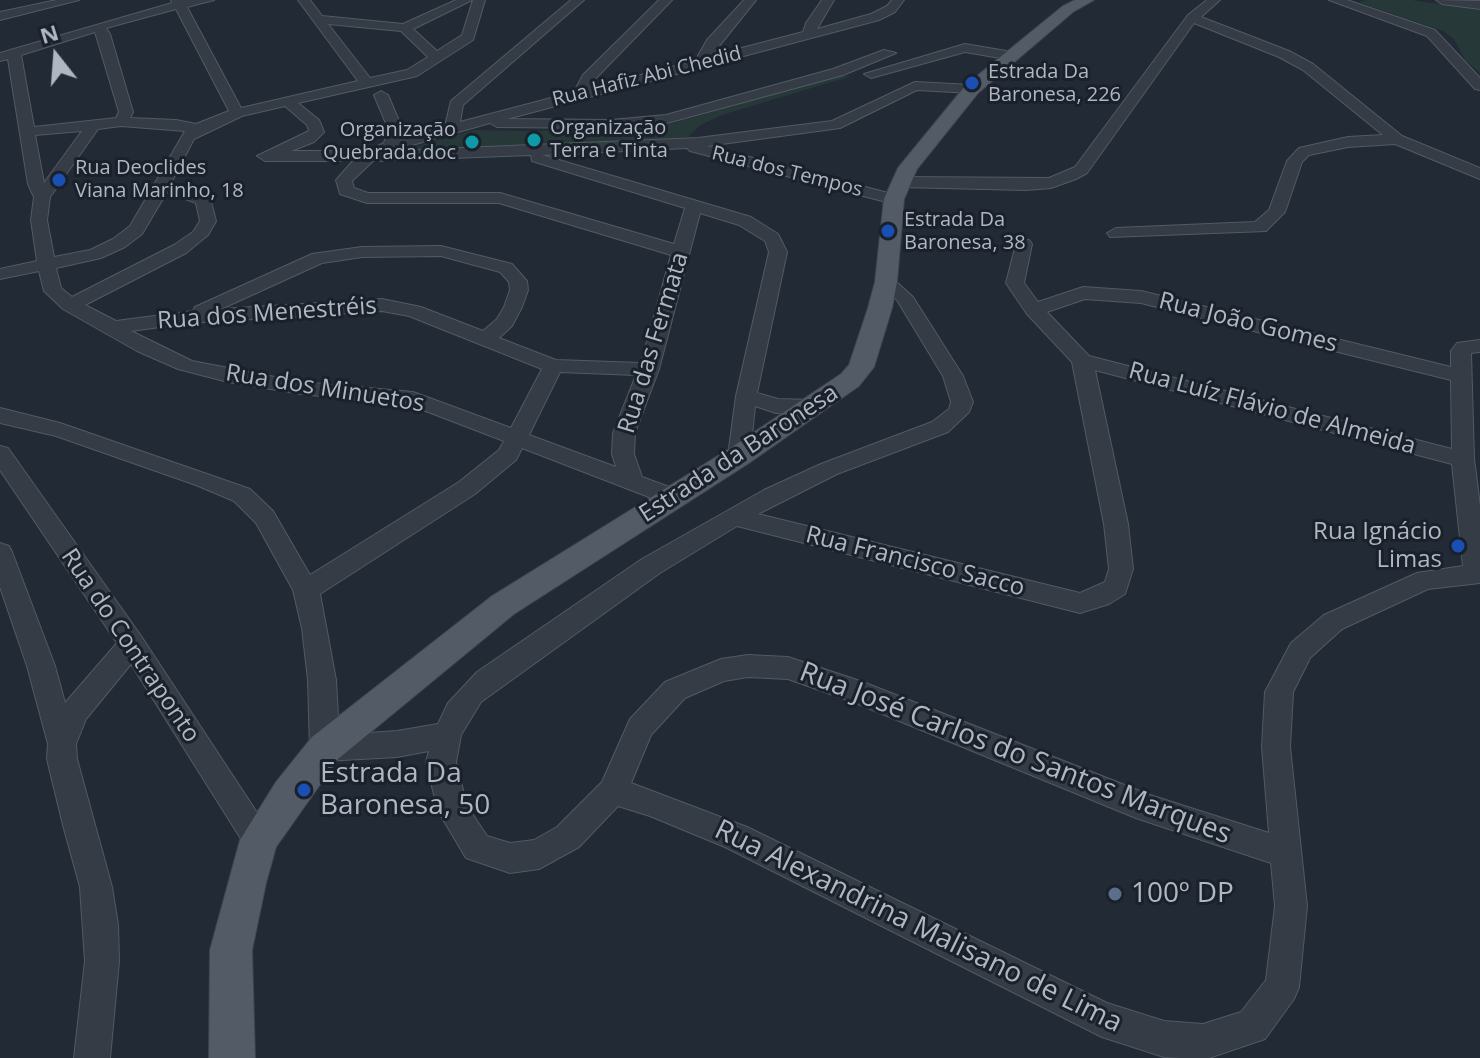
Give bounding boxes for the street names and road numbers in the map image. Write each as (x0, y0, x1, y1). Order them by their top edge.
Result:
street label: Rua Hafiz Abi Chedid (550, 42, 744, 112)
street label: Rua dos Tempos (709, 142, 865, 202)
street label: Rua das Fermata (613, 249, 695, 437)
street label: Rua João Gomes (1156, 287, 1340, 359)
street label: Rua dos Menestréis (156, 292, 378, 336)
street label: Rua Luíz Flávio de Almeida (1125, 357, 1419, 461)
street label: Rua dos Minuetos (224, 359, 426, 419)
street label: Estrada da Baronesa (634, 379, 844, 529)
street label: Rua Francisco Sacco (803, 521, 1027, 603)
street label: Rua do Contraponto (55, 544, 205, 748)
street label: Rua José Carlos do Santos Marques (794, 656, 1236, 852)
street label: Rua Alexandrina Malisano de Lima (709, 813, 1127, 1041)

